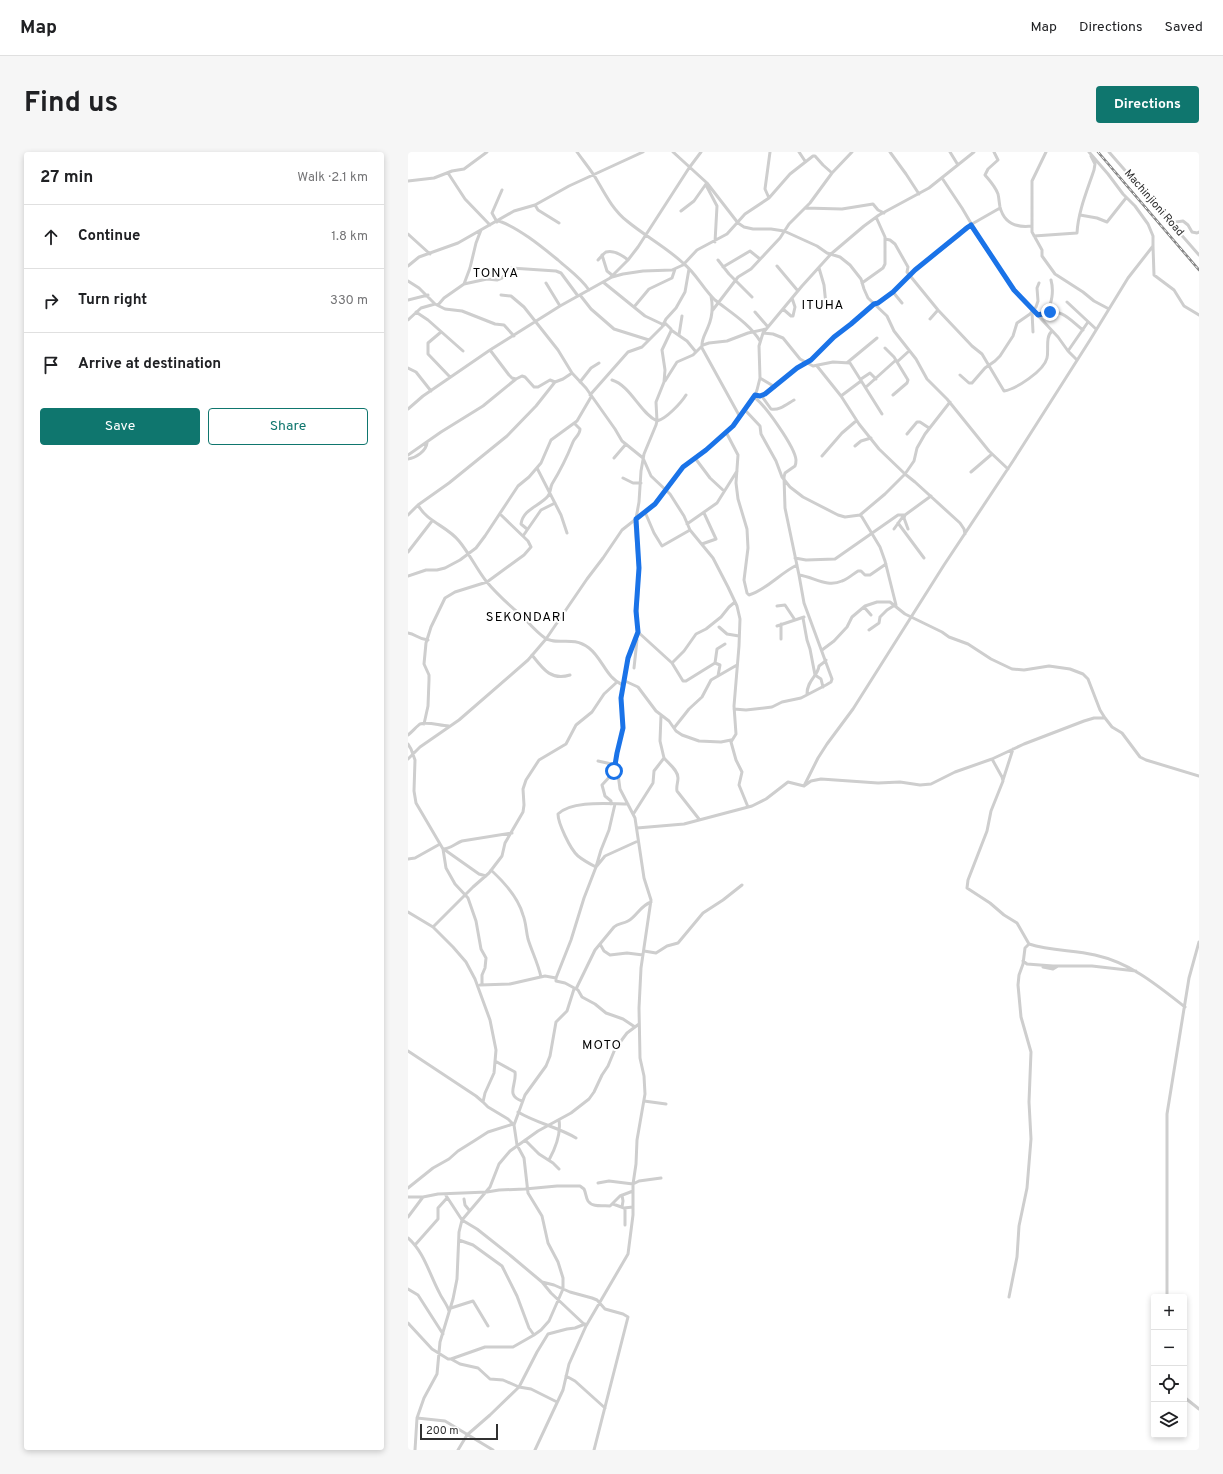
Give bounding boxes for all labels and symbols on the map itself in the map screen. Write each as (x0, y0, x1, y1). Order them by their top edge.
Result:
street label: Machinjioni Road (1121, 167, 1187, 239)
district label: TONYA (473, 266, 519, 282)
district label: ITUHA (802, 298, 844, 314)
route end (1041, 303, 1059, 321)
district label: SEKONDARI (486, 610, 566, 626)
route start (605, 762, 623, 780)
district label: MOTO (582, 1038, 622, 1054)
scale bar (420, 1422, 498, 1441)

